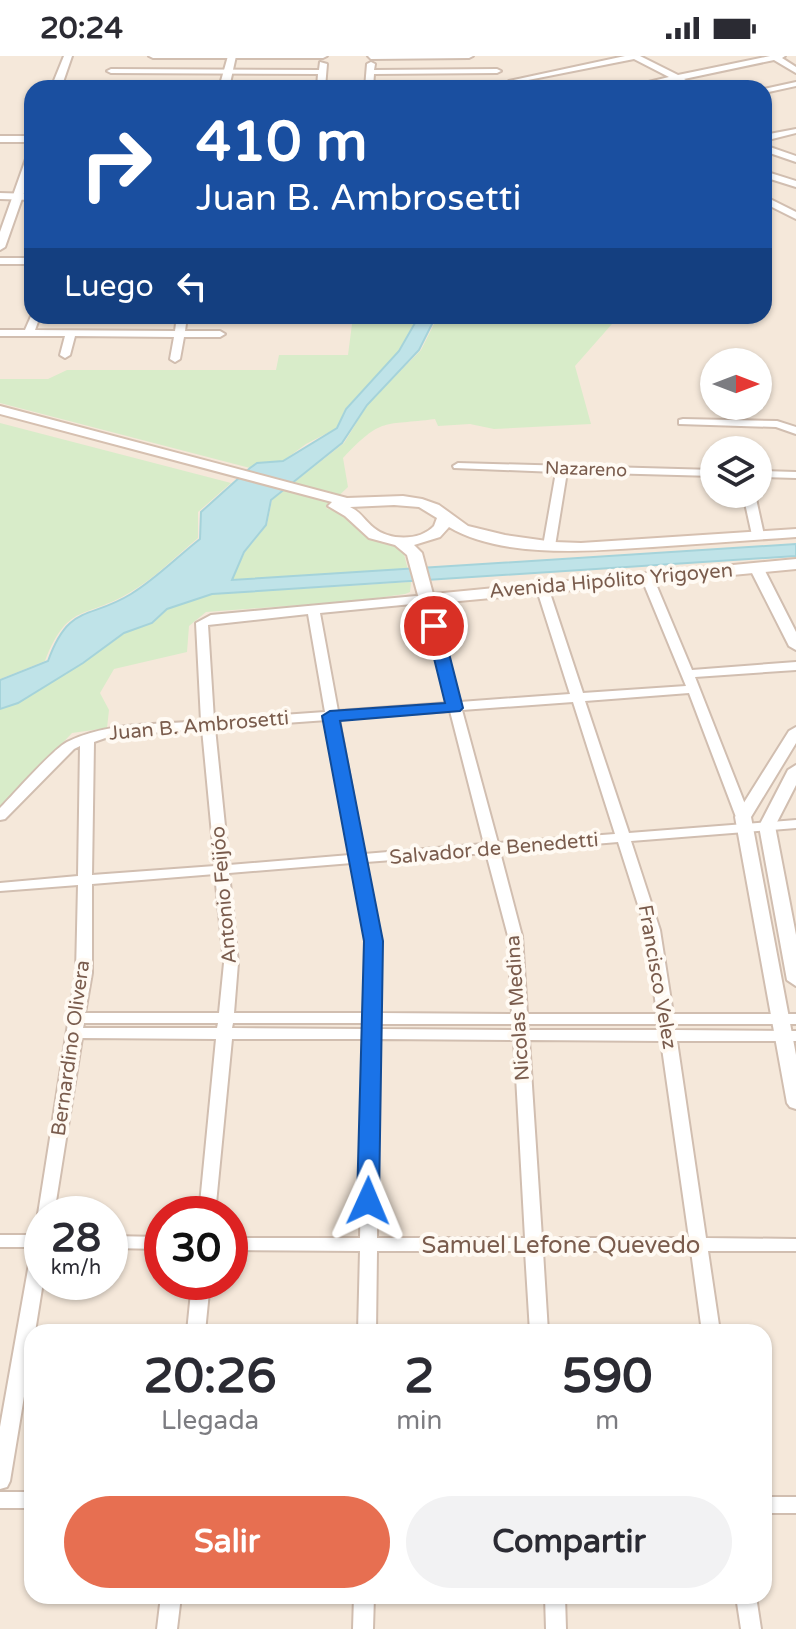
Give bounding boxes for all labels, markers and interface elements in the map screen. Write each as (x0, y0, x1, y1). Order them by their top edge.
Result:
text: 20:24 (40, 10, 123, 47)
text: 410 m (196, 109, 367, 176)
icon: right (64, 112, 168, 216)
text: Juan B. Ambrosetti (196, 177, 521, 220)
icon: left (170, 264, 214, 308)
text: Luego (64, 268, 154, 305)
north arrow (700, 348, 772, 420)
map controls (700, 348, 772, 508)
button: layers (700, 436, 772, 508)
street label: Nazareno (544, 457, 628, 481)
street label: Avenida Hipólito Yrigoyen (488, 558, 734, 604)
pin (400, 592, 468, 660)
icon: arrive (412, 604, 456, 648)
street label: Juan B. Ambrosetti (108, 706, 290, 746)
street label: Antonio Feijóo (206, 825, 242, 965)
street label: Salvador de Benedetti (388, 828, 600, 870)
street label: Francisco Velez (632, 903, 682, 1051)
street label: Nicolas Medina (501, 934, 535, 1082)
street label: Bernardino Olivera (47, 959, 95, 1137)
position arrow (326, 1159, 410, 1243)
speed limit sign: 30 (144, 1196, 248, 1300)
text: 28 (51, 1214, 101, 1262)
street label: Samuel Lefone Quevedo (422, 1231, 700, 1260)
text: km/h (51, 1256, 101, 1280)
text: 20:26 (144, 1348, 277, 1406)
text: 2 (404, 1348, 434, 1406)
text: 590 (562, 1348, 652, 1406)
text: Llegada (161, 1405, 259, 1436)
text: min (396, 1405, 442, 1436)
text: m (595, 1405, 619, 1436)
button: Salir (64, 1496, 390, 1588)
button: Compartir (406, 1496, 732, 1588)

